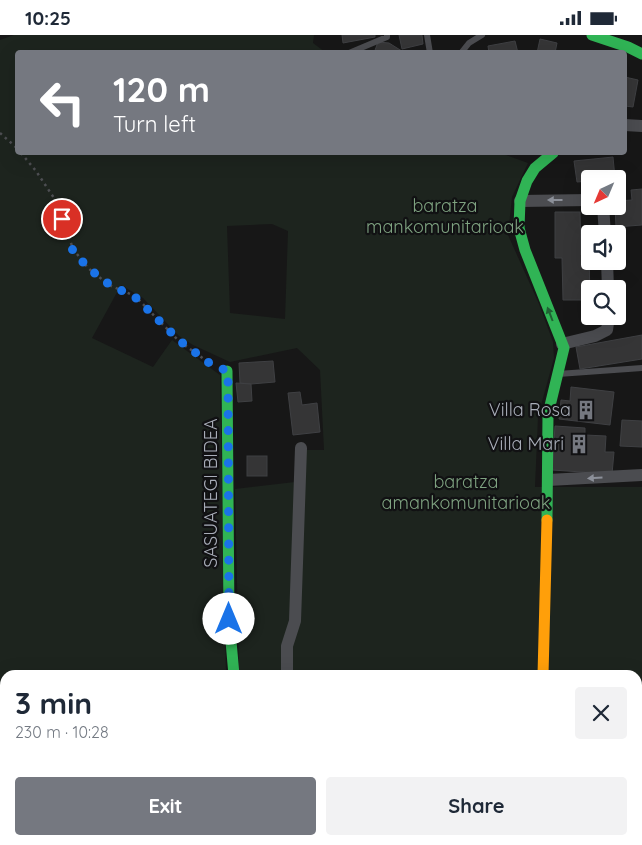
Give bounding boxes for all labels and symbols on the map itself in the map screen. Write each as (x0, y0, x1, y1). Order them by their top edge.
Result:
north arrow (581, 170, 626, 215)
park label: baratza mankomunitarioak (366, 194, 524, 238)
one-way arrow (547, 197, 563, 205)
pin (41, 198, 83, 240)
one-way arrow (546, 306, 553, 321)
place label: Villa Rosa (489, 398, 571, 421)
building icon: Villa Rosa (575, 399, 597, 421)
street label: SASUATEGI BIDEA (199, 418, 222, 568)
place label: Villa Mari (488, 432, 564, 455)
building icon: Villa Mari (568, 433, 590, 455)
park label: baratza amankomunitarioak (382, 470, 550, 514)
one-way arrow (587, 474, 603, 482)
position arrow (202, 592, 254, 644)

